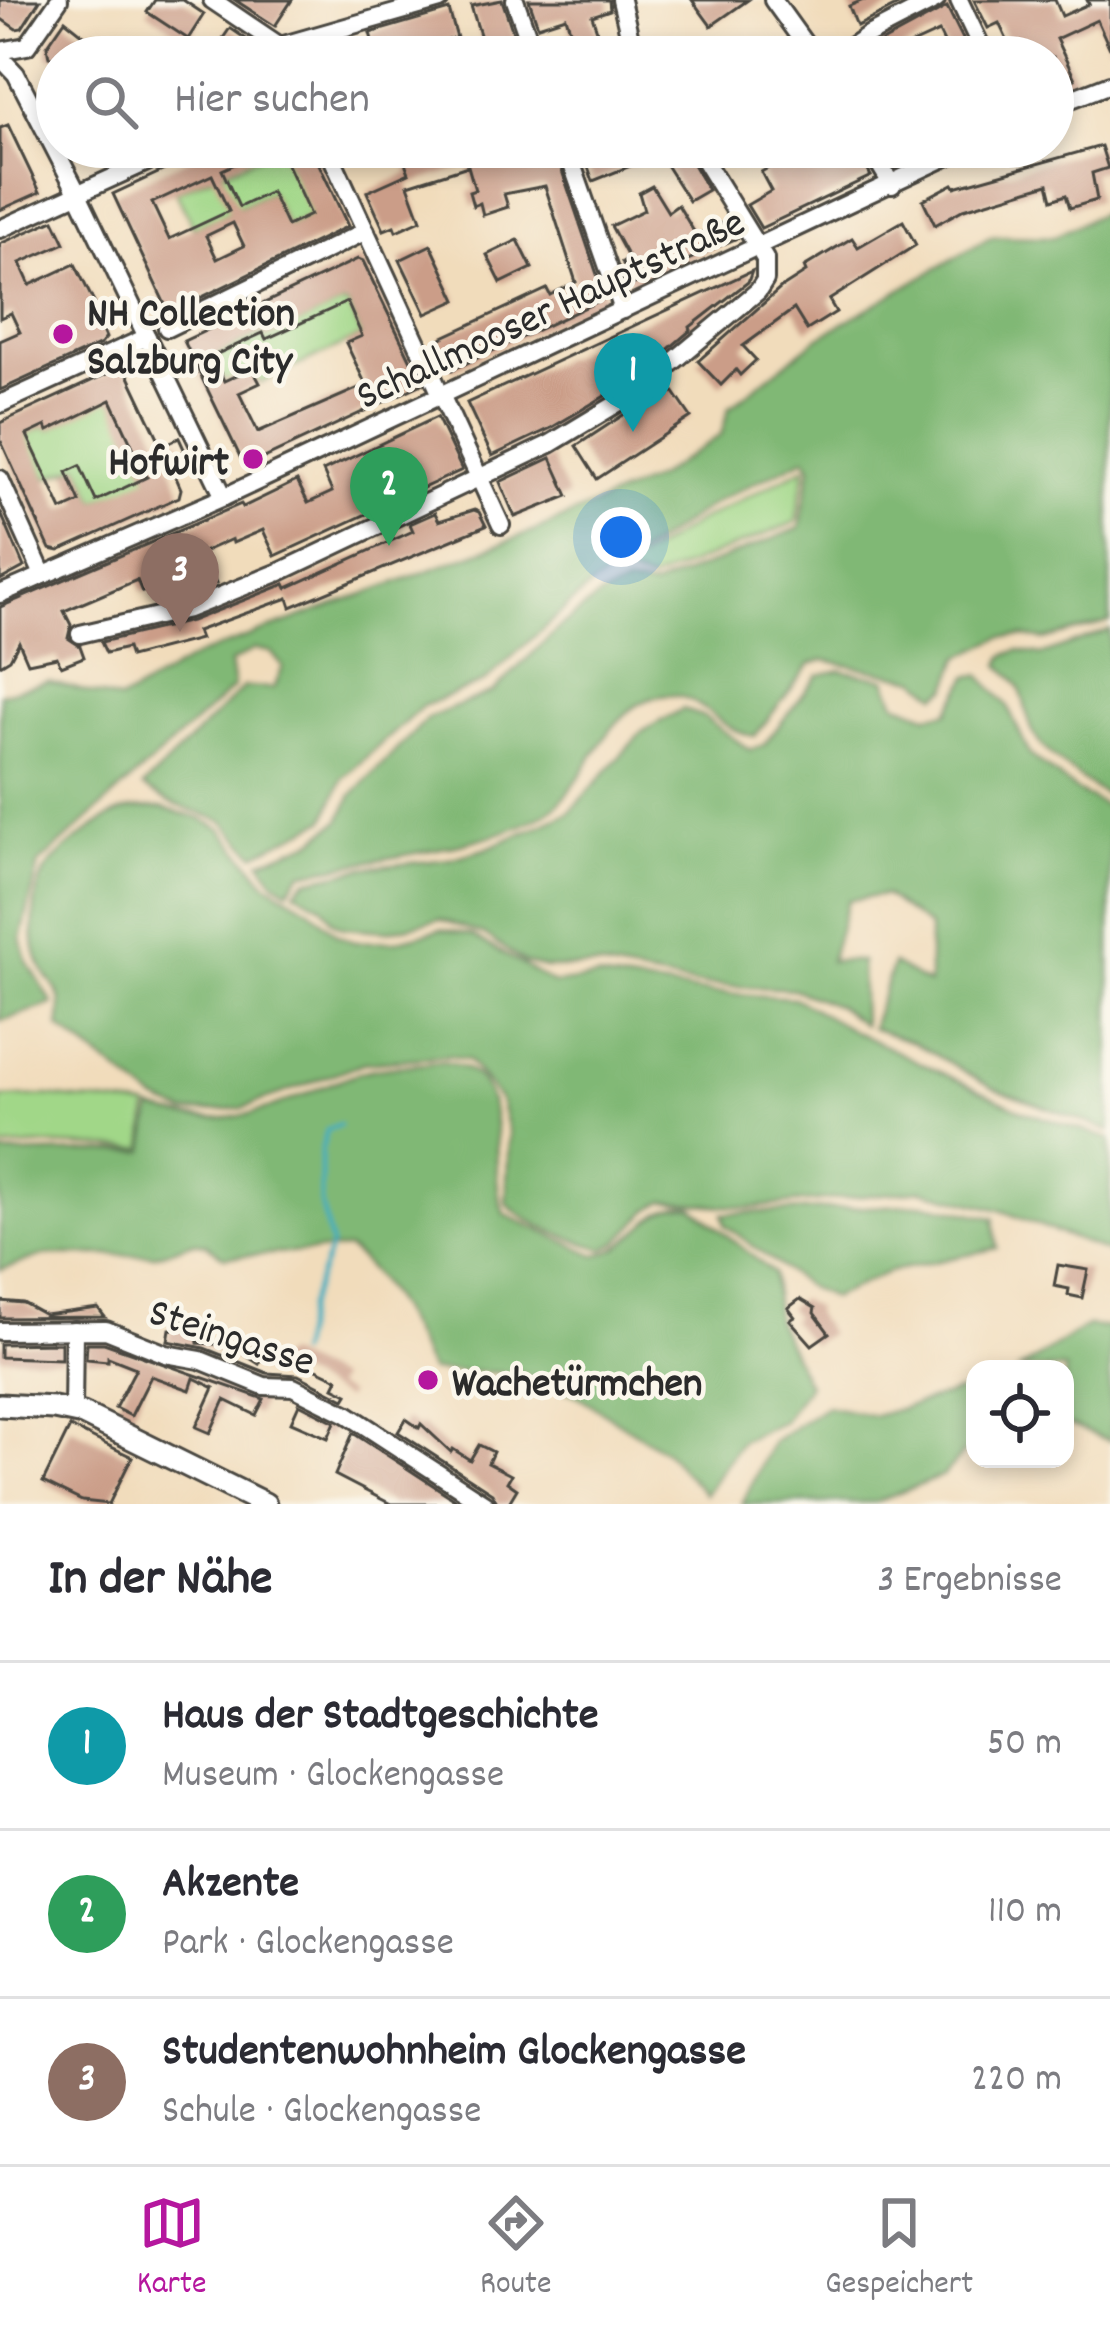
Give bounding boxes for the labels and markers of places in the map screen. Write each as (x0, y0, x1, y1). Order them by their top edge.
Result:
place label: NH Collection Salzburg City (87, 287, 295, 395)
marker: NH Collection Salzburg City (50, 321, 76, 347)
pin: 1 (594, 333, 672, 432)
place label: Hofwirt (108, 436, 229, 496)
marker: Hofwirt (240, 446, 266, 472)
pin: 2 (350, 447, 428, 546)
pin: 3 (141, 533, 219, 632)
place label: Wachetürmchen (452, 1357, 702, 1417)
marker: Wachetürmchen (415, 1367, 441, 1393)

